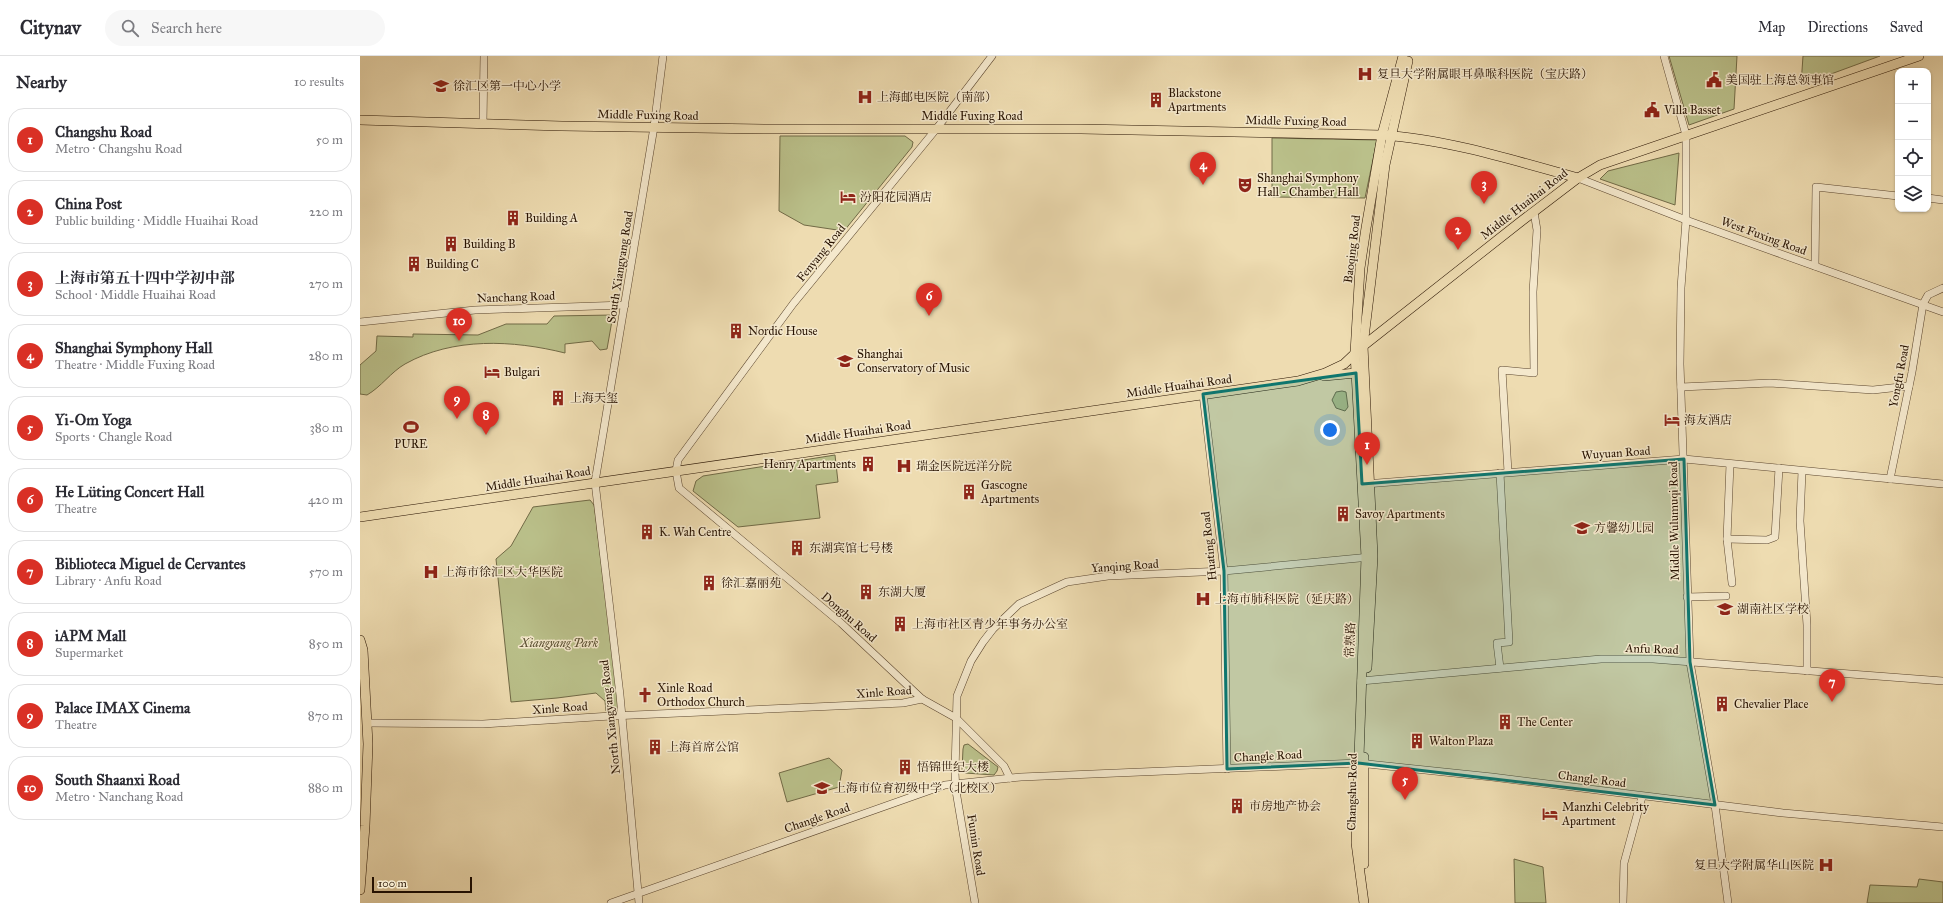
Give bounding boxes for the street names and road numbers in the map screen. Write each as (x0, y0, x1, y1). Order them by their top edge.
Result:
street label: Middle Fuxing Road (597, 107, 699, 124)
street label: Middle Fuxing Road (921, 109, 1023, 124)
street label: Middle Fuxing Road (1245, 113, 1347, 130)
street label: Middle Huaihai Road (1478, 166, 1570, 242)
street label: South Xiangyang Road (604, 210, 637, 324)
street label: Baoqing Road (1341, 214, 1364, 284)
street label: West Fuxing Road (1719, 214, 1809, 259)
street label: Fenyang Road (794, 221, 849, 285)
street label: Nanchang Road (477, 289, 556, 306)
street label: Yongfu Road (1886, 343, 1913, 409)
street label: Middle Huaihai Road (1125, 372, 1233, 400)
street label: Middle Huaihai Road (804, 418, 912, 446)
street label: Wuyuan Road (1581, 444, 1651, 462)
street label: Middle Wulumuqi Road (1666, 461, 1683, 581)
street label: Middle Huaihai Road (484, 464, 592, 494)
street label: Huating Road (1198, 511, 1221, 581)
street label: Yanqing Road (1091, 557, 1159, 576)
street label: Donghu Road (818, 589, 880, 646)
street label: 常熟路 (1342, 622, 1358, 658)
street label: Anfu Road (1624, 641, 1679, 657)
street label: North Xiangyang Road (597, 659, 624, 775)
street label: Xinle Road (856, 683, 912, 701)
street label: Xinle Road (532, 699, 588, 717)
street label: Changle Road (1233, 747, 1303, 766)
street label: Changshu Road (1344, 753, 1361, 831)
street label: Changle Road (1557, 768, 1627, 791)
street label: Changle Road (782, 800, 852, 837)
street label: Fumin Road (964, 813, 988, 877)

